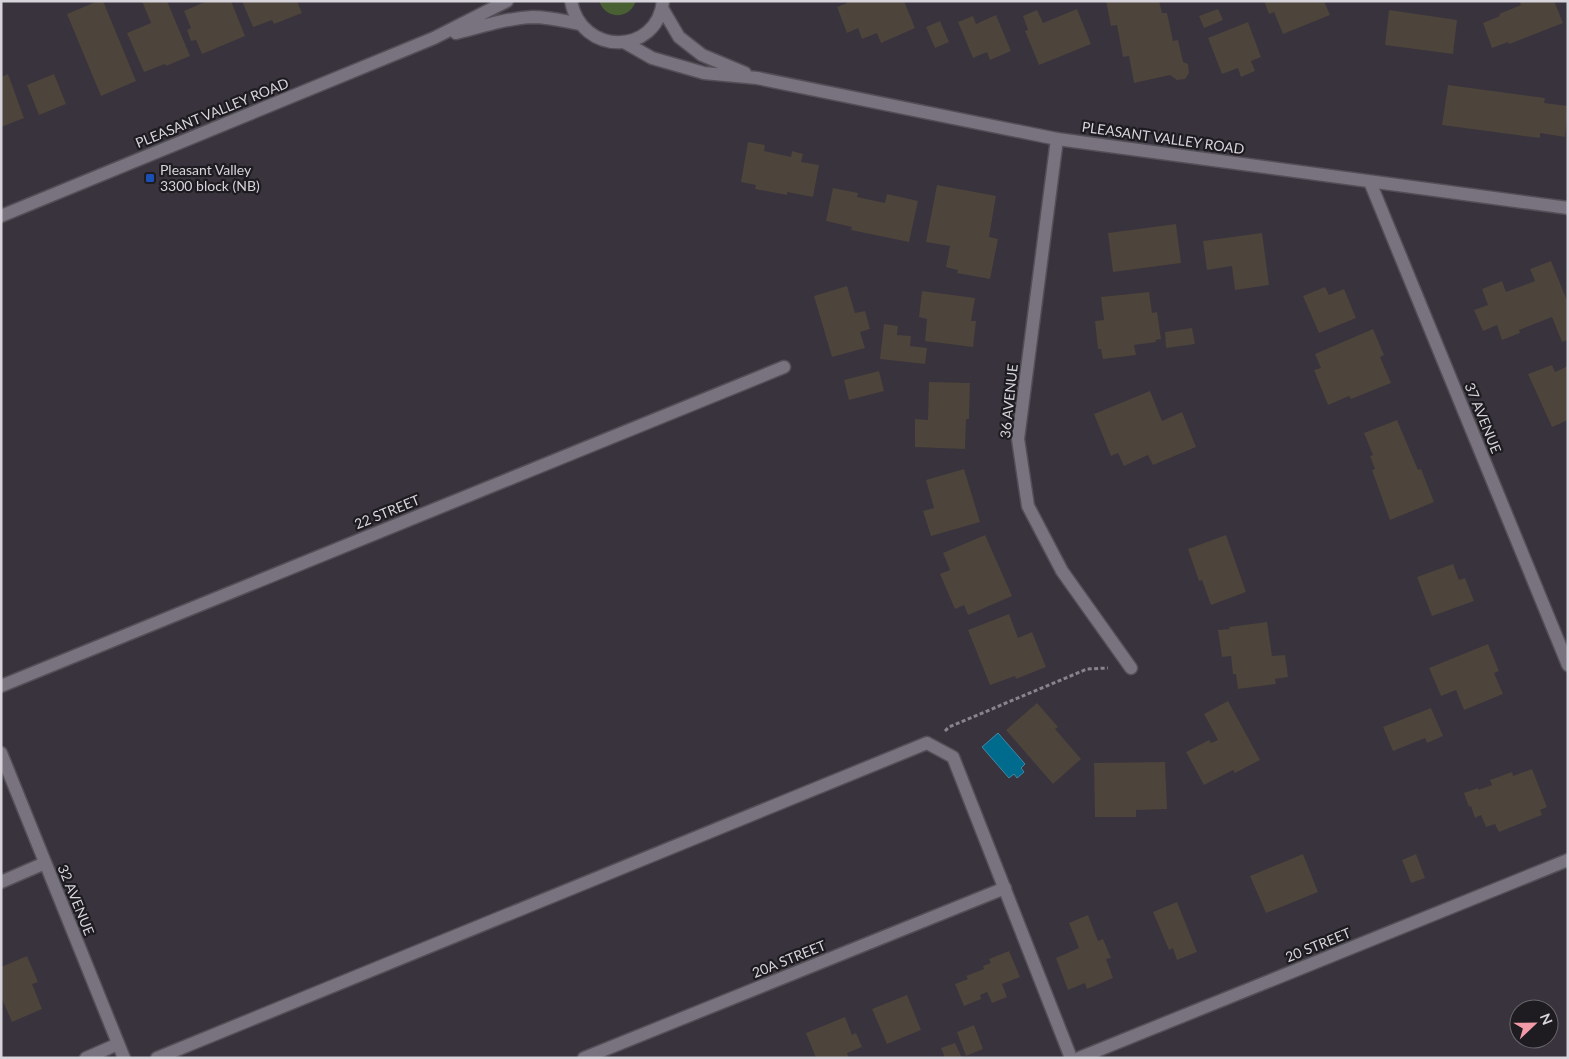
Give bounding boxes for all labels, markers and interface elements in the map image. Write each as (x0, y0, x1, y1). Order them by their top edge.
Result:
street label: PLEASANT VALLEY ROAD (133, 74, 291, 151)
street label: PLEASANT VALLEY ROAD (1081, 118, 1245, 157)
place label: Pleasant Valley 3300 block (NB) (160, 161, 260, 194)
marker: Pleasant Valley 3300 block (NB) (144, 172, 156, 184)
street label: 36 AVENUE (996, 363, 1021, 439)
street label: 37 AVENUE (1462, 380, 1505, 456)
street label: 22 STREET (352, 490, 423, 532)
street label: 32 AVENUE (55, 862, 98, 938)
street label: 20 STREET (1283, 923, 1354, 965)
street label: 20A STREET (750, 936, 829, 981)
north arrow (1509, 999, 1559, 1049)
text: N (1537, 1011, 1556, 1027)

